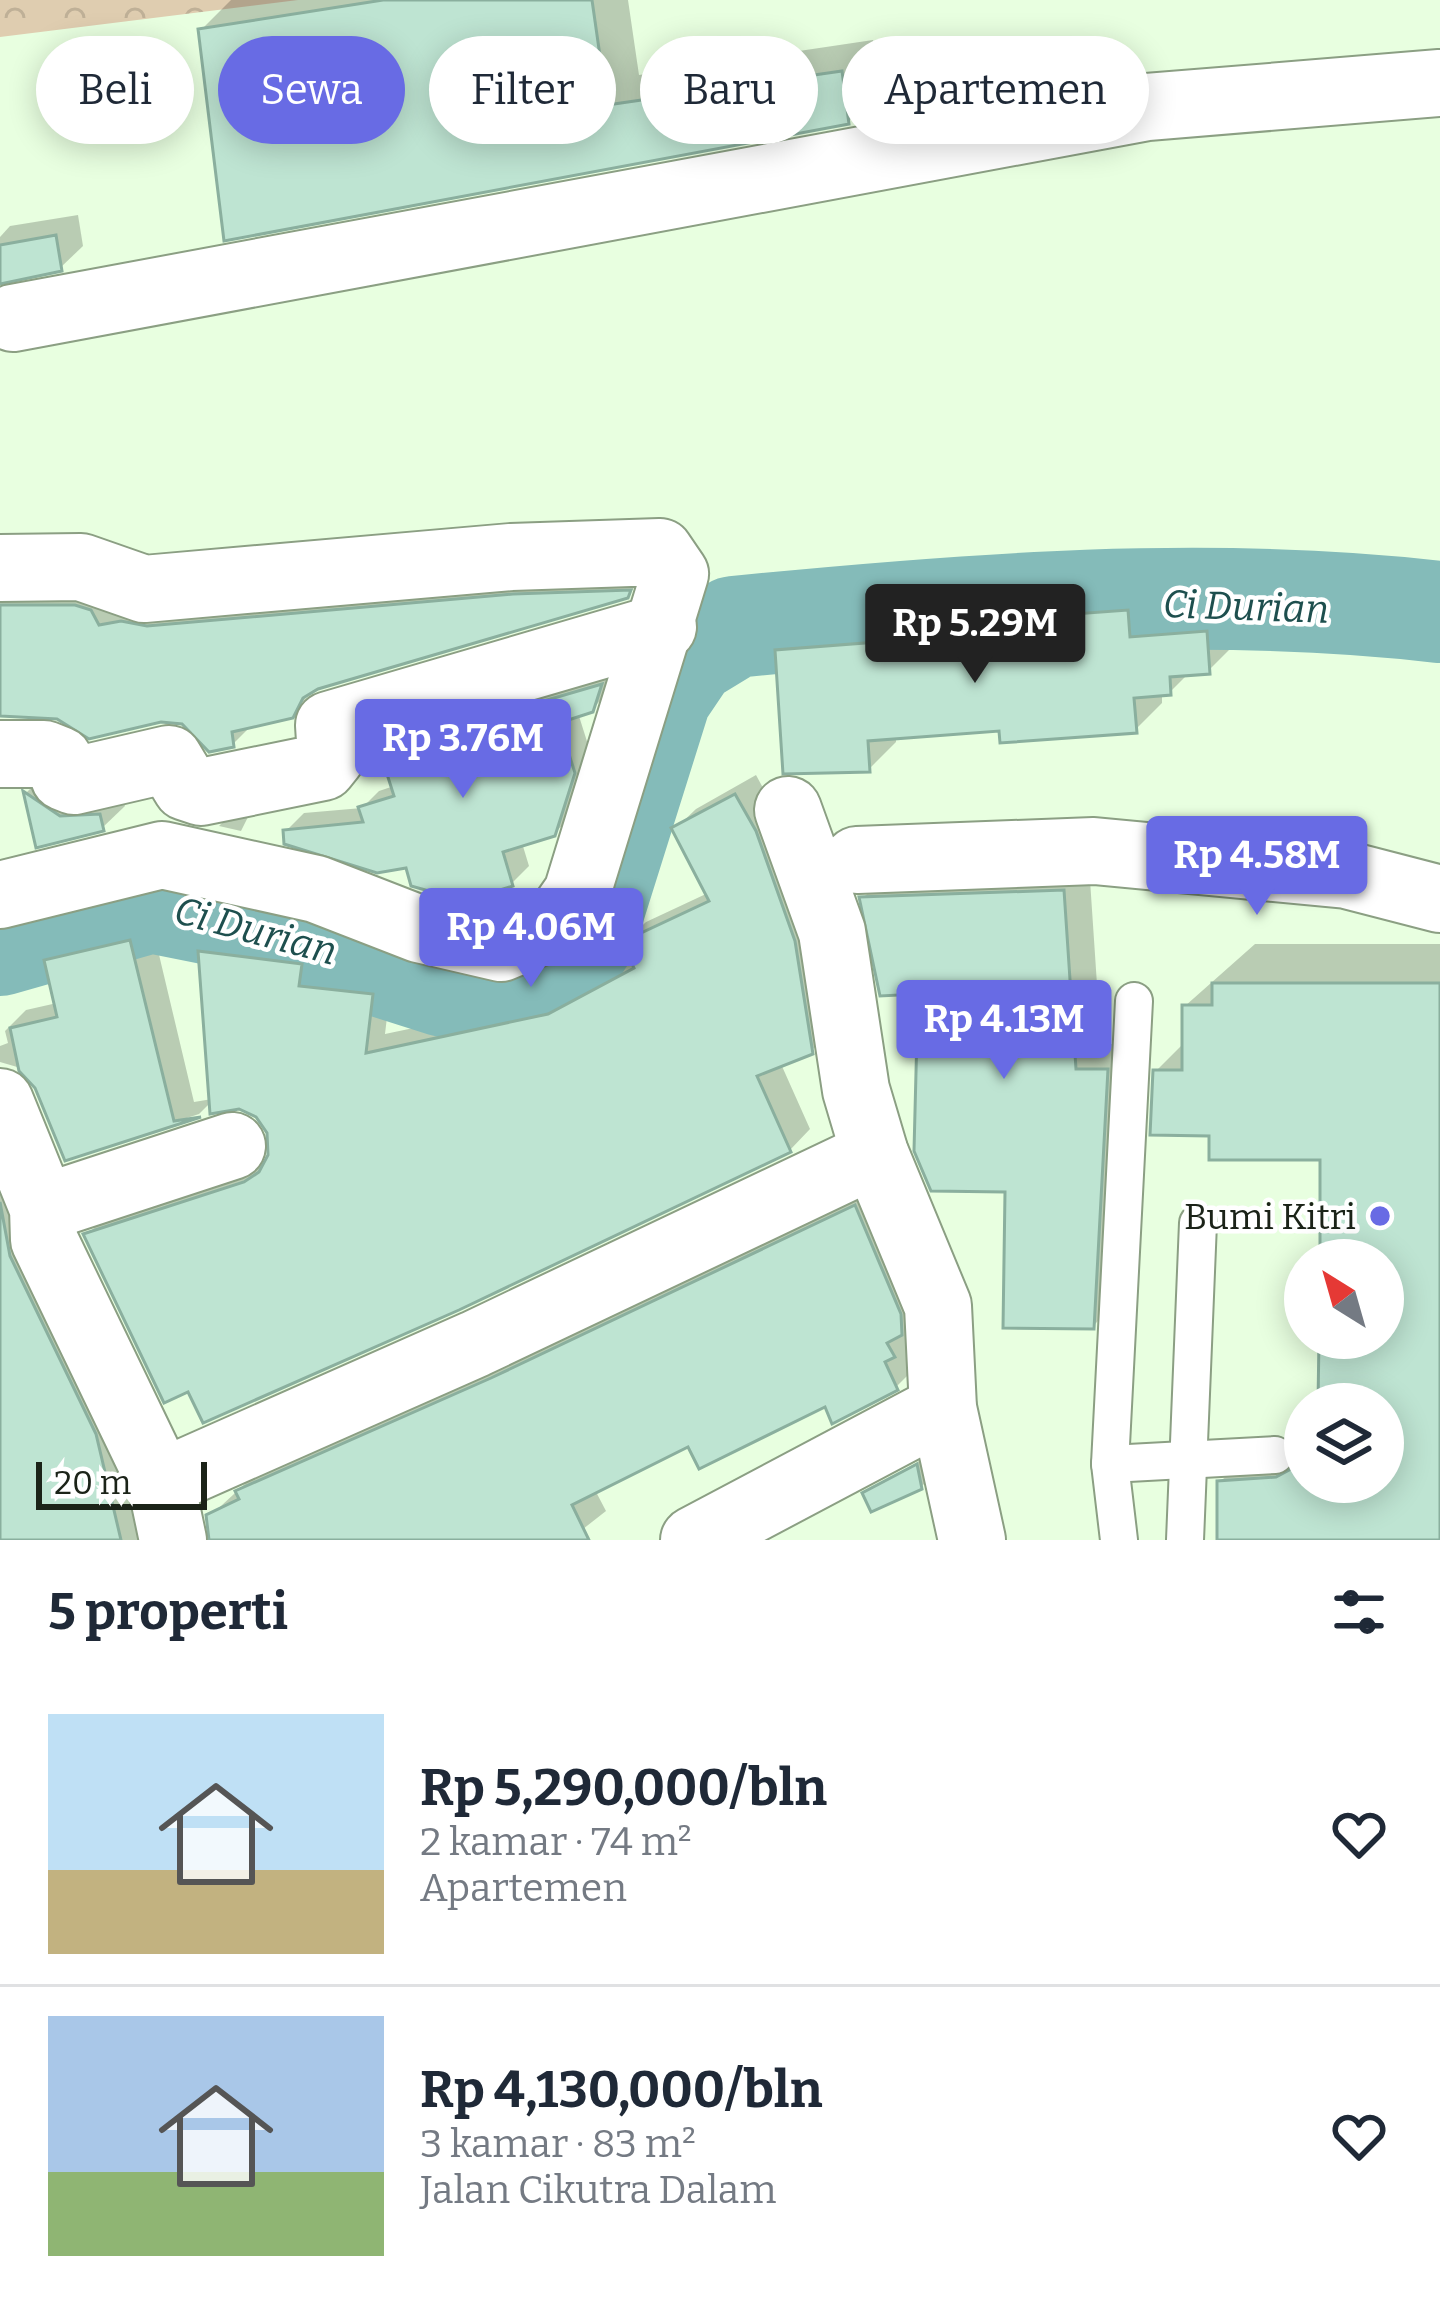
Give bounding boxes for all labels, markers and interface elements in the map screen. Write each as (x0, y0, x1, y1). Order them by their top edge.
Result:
chip: Beli (36, 36, 194, 144)
chip: Sewa (218, 36, 405, 144)
chip: Filter (429, 36, 616, 144)
chip: Baru (640, 36, 818, 144)
chip: Apartemen (842, 36, 1149, 144)
water label: Ci Durian (1162, 581, 1330, 633)
pin: Rp 5.29M (851, 584, 1099, 686)
text: Rp 5.29M (892, 600, 1058, 646)
pin: Rp 3.76M (339, 699, 587, 801)
text: Rp 3.76M (382, 715, 544, 761)
pin: Rp 4.58M (1133, 816, 1381, 918)
text: Rp 4.58M (1173, 832, 1341, 878)
water label: Ci Durian (170, 887, 342, 975)
pin: Rp 4.06M (407, 888, 655, 990)
text: Rp 4.06M (446, 904, 616, 950)
pin: Rp 4.13M (880, 980, 1128, 1082)
text: Rp 4.13M (923, 996, 1085, 1042)
place label: Bumi Kitri (1184, 1195, 1356, 1239)
marker: Bumi Kitri (1367, 1203, 1393, 1229)
north arrow (1284, 1239, 1404, 1359)
map controls (1284, 1239, 1404, 1503)
button: layers (1284, 1383, 1404, 1503)
scale bar (36, 1456, 207, 1509)
text: 20 m (54, 1463, 131, 1503)
icon: filters (1326, 1579, 1392, 1645)
text: 5 properti (48, 1581, 288, 1643)
text: Rp 5,290,000/bln (420, 1757, 827, 1819)
icon: home (144, 1762, 288, 1906)
icon: heart (1326, 1801, 1392, 1867)
text: 2 kamar · 74 m² (420, 1819, 692, 1865)
text: Apartemen (420, 1865, 627, 1911)
text: Rp 4,130,000/bln (420, 2059, 823, 2121)
icon: home (144, 2064, 288, 2208)
icon: heart (1326, 2103, 1392, 2169)
text: 3 kamar · 83 m² (420, 2121, 696, 2167)
text: Jalan Cikutra Dalam (420, 2167, 776, 2213)

